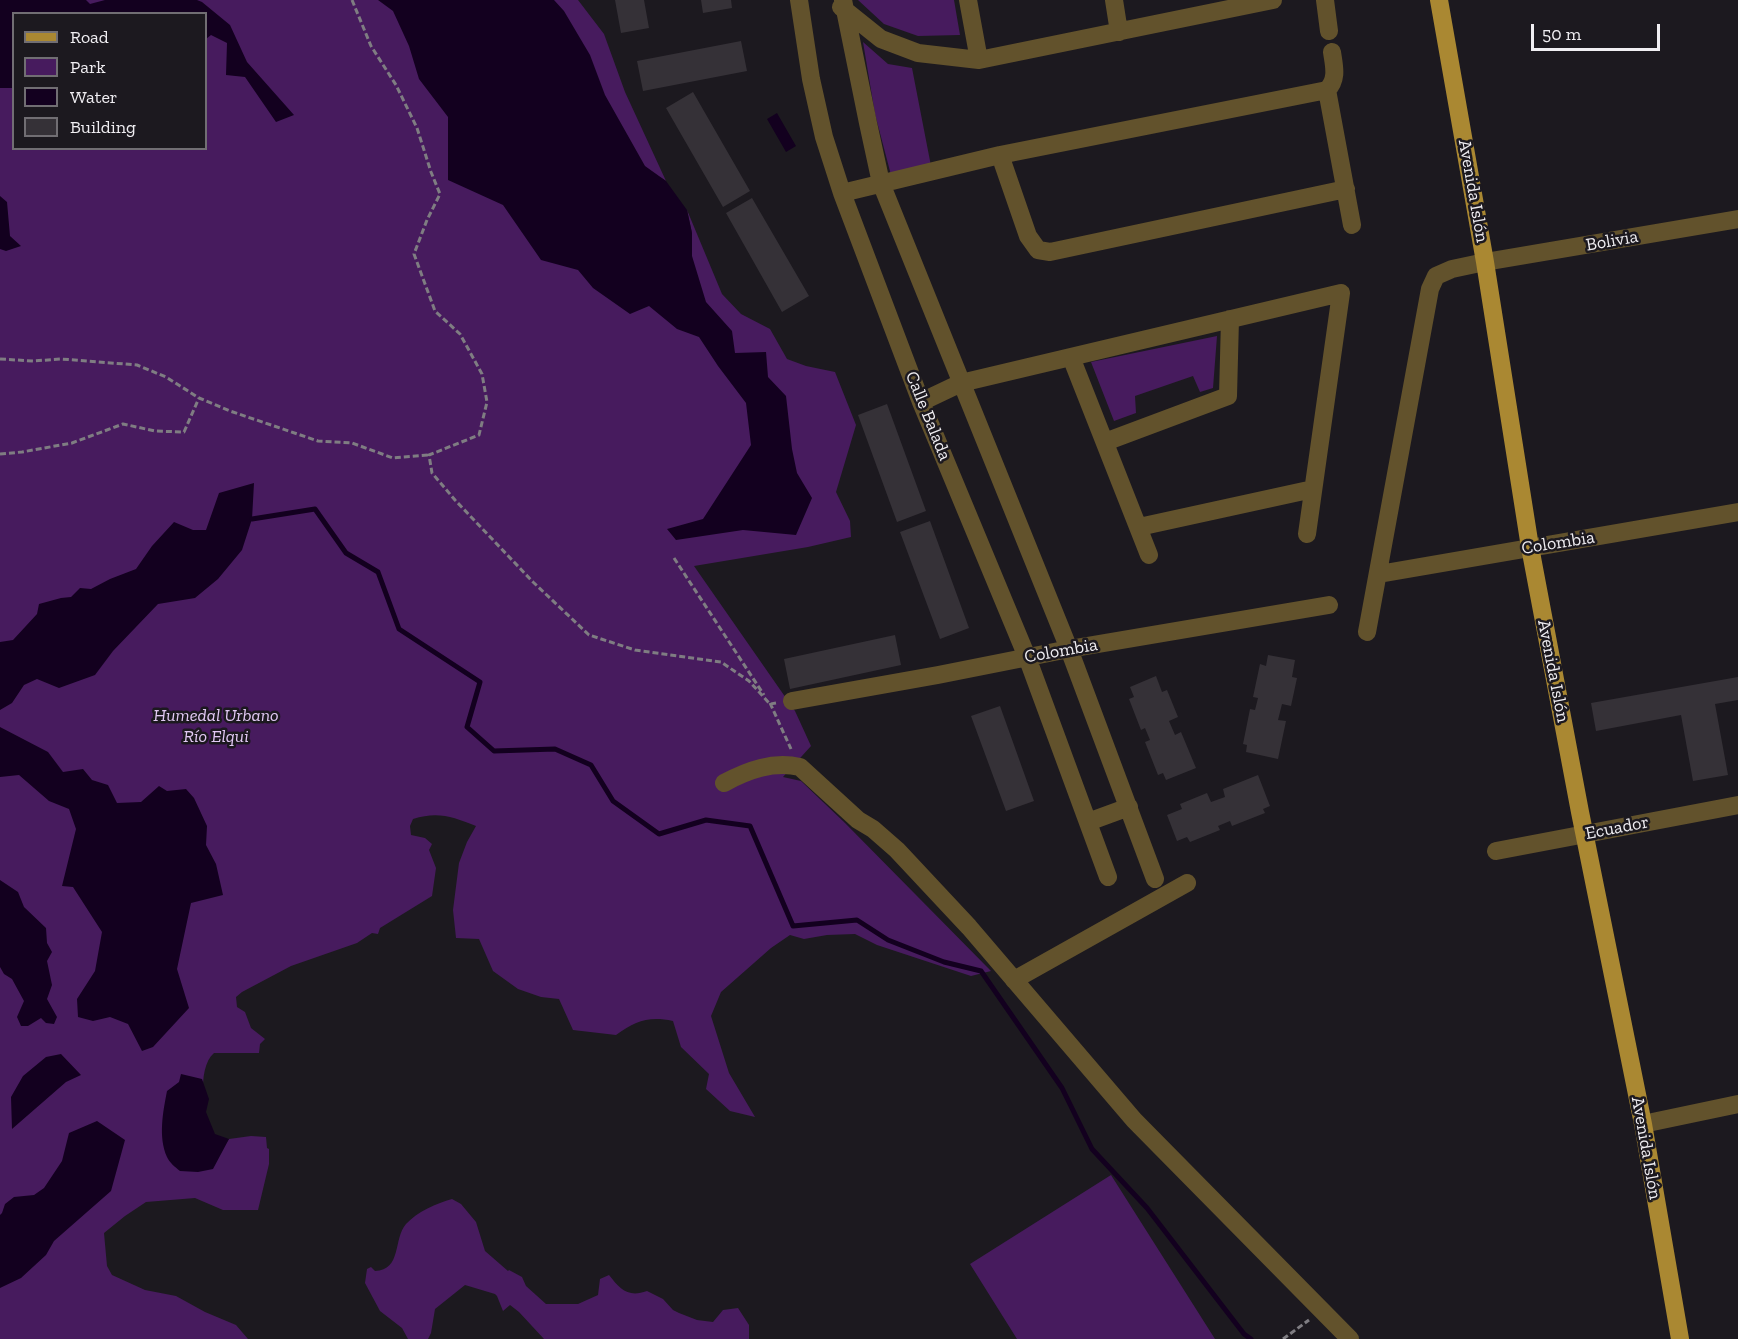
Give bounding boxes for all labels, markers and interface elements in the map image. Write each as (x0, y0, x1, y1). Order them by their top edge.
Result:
legend (12, 12, 207, 150)
scale bar (1534, 12, 1663, 50)
text: 50 m (1542, 23, 1581, 45)
text: Road (70, 26, 109, 48)
text: Park (70, 56, 106, 78)
text: Water (70, 86, 117, 108)
text: Building (70, 116, 136, 138)
street label: Avenida Islón (1453, 138, 1493, 244)
street label: Bolivia (1584, 226, 1640, 256)
street label: Calle Balada (900, 368, 956, 464)
street label: Colombia (1520, 527, 1596, 559)
street label: Avenida Islón (1532, 618, 1574, 724)
street label: Colombia (1023, 634, 1099, 668)
park label: Humedal Urbano Río Elqui (153, 705, 279, 748)
street label: Ecuador (1583, 811, 1651, 845)
street label: Avenida Islón (1626, 1095, 1666, 1201)

